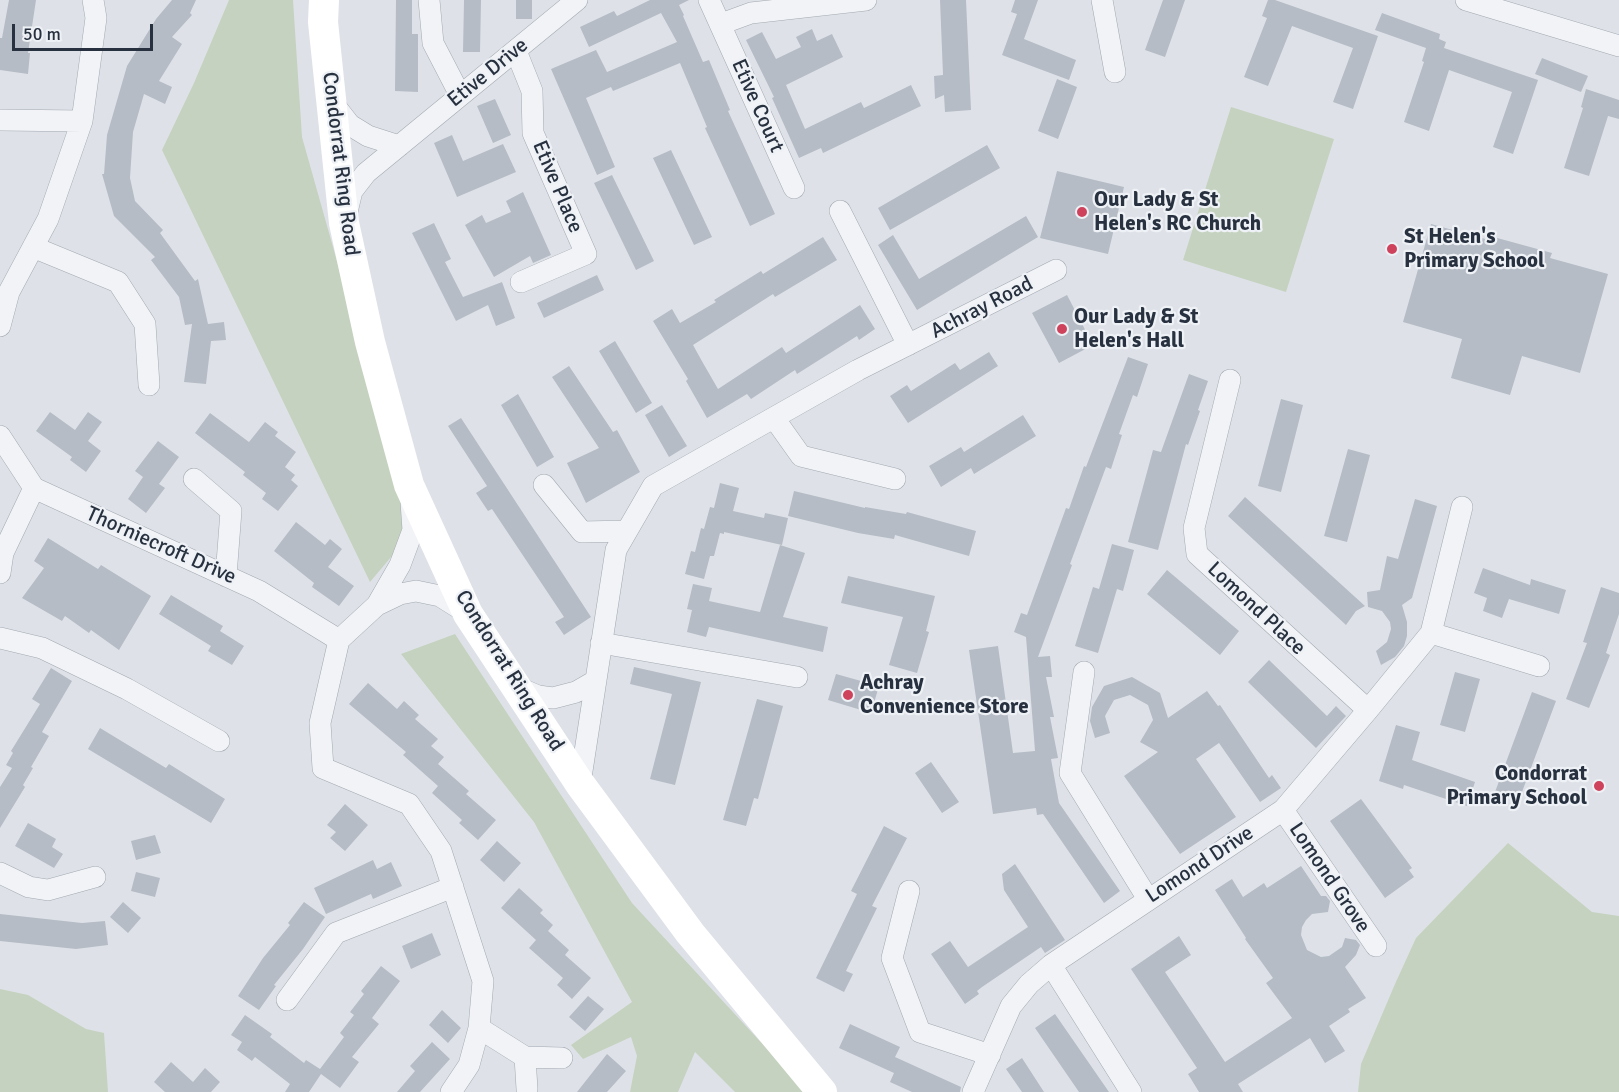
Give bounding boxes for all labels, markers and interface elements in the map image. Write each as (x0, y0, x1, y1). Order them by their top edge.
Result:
scale bar (15, 12, 156, 50)
text: 50 m (23, 23, 61, 45)
street label: Etive Drive (443, 33, 533, 113)
street label: Etive Court (725, 55, 789, 157)
street label: Condorrat Ring Road (316, 71, 364, 257)
street label: Etive Place (526, 137, 588, 237)
place label: Our Lady & St Helen's RC Church (1094, 187, 1261, 237)
marker: Our Lady & St Helen's RC Church (1075, 205, 1089, 219)
place label: St Helen's Primary School (1404, 224, 1545, 274)
marker: St Helen's Primary School (1385, 242, 1399, 256)
street label: Achray Road (927, 271, 1037, 345)
place label: Our Lady & St Helen's Hall (1074, 304, 1198, 354)
marker: Our Lady & St Helen's Hall (1055, 322, 1069, 336)
street label: Thorniecroft Drive (82, 502, 240, 590)
street label: Lomond Place (1202, 557, 1310, 661)
street label: Condorrat Ring Road (449, 586, 569, 756)
place label: Achray Convenience Store (860, 670, 1029, 720)
marker: Achray Convenience Store (841, 688, 855, 702)
place label: Condorrat Primary School (1446, 761, 1587, 811)
marker: Condorrat Primary School (1592, 779, 1606, 793)
street label: Lomond Grove (1283, 818, 1375, 938)
street label: Lomond Drive (1141, 821, 1259, 909)

